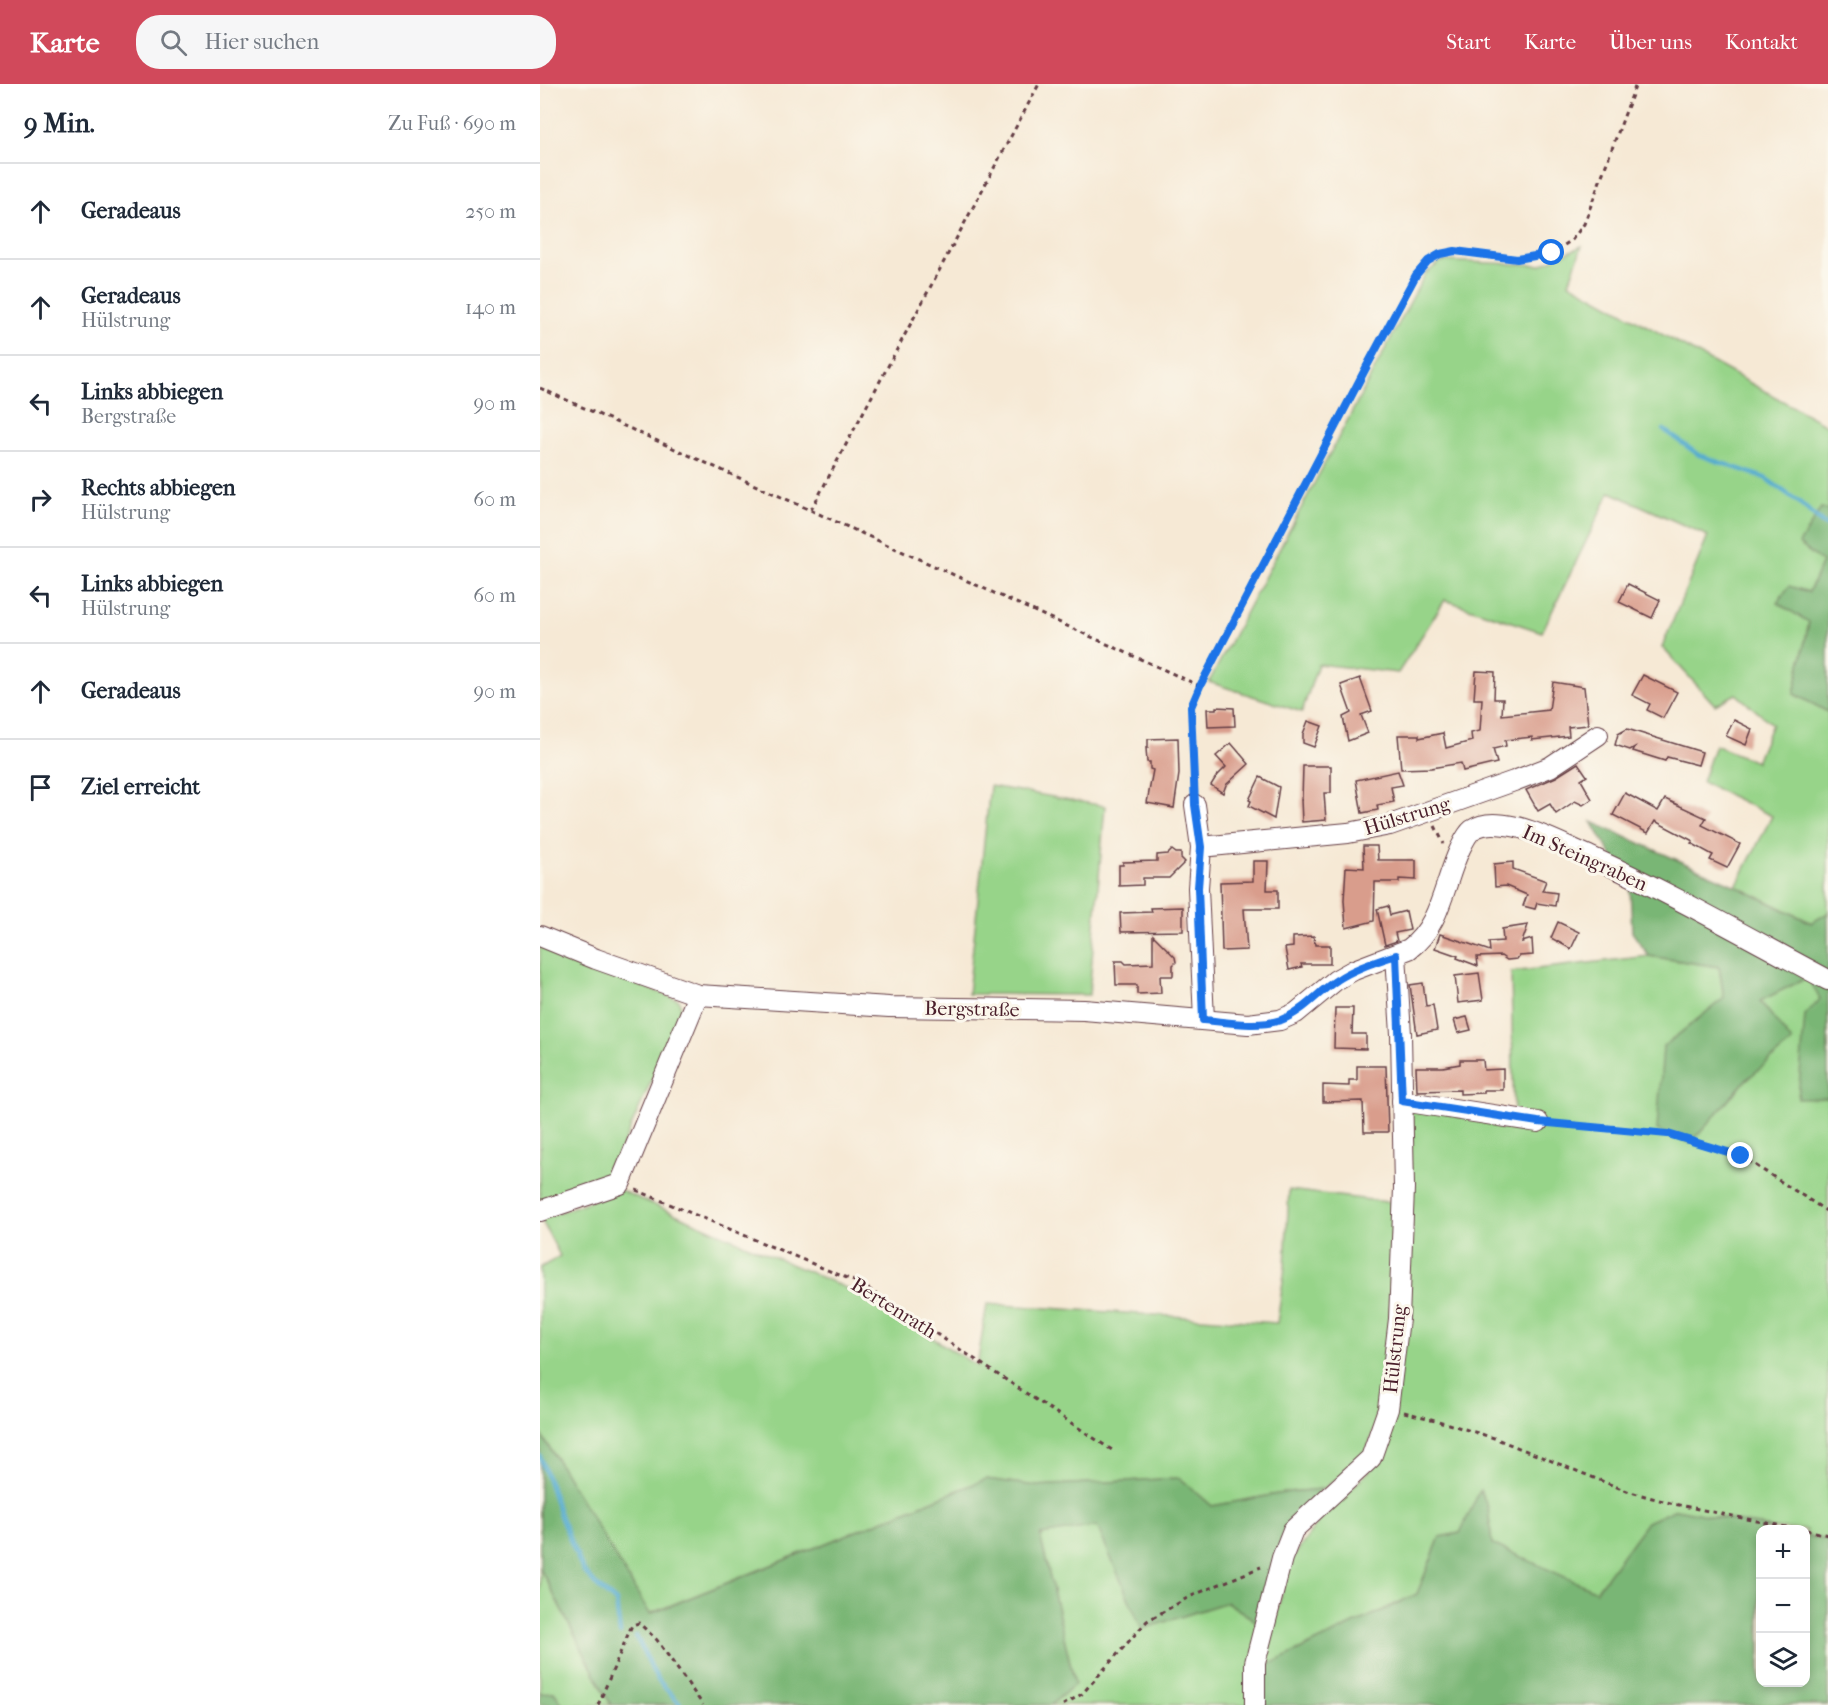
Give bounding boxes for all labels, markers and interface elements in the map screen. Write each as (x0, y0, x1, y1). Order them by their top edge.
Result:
search box (136, 15, 556, 69)
text: Karte (30, 26, 100, 59)
icon: search (157, 26, 190, 59)
text: Hier suchen (205, 29, 319, 55)
text: Start (1446, 30, 1491, 54)
text: Karte (1524, 30, 1576, 54)
text: Über uns (1609, 30, 1692, 54)
text: Kontakt (1725, 30, 1798, 54)
text: 9 Min. (24, 108, 95, 139)
text: Zu Fuß · 690 m (388, 112, 516, 135)
icon: ahead (24, 195, 57, 228)
text: Geradeaus (81, 198, 181, 224)
text: 250 m (465, 200, 516, 223)
route start (1538, 239, 1564, 265)
text: Geradeaus (81, 283, 181, 309)
icon: ahead (24, 291, 57, 324)
text: 140 m (465, 296, 516, 319)
text: Hülstrung (81, 309, 170, 332)
text: Links abbiegen (81, 379, 223, 405)
icon: left (24, 387, 57, 420)
text: 90 m (474, 392, 516, 415)
text: Bergstraße (81, 405, 176, 428)
text: Rechts abbiegen (81, 475, 236, 501)
icon: right (24, 483, 57, 516)
text: 60 m (473, 488, 516, 511)
text: Hülstrung (81, 501, 170, 524)
text: Links abbiegen (81, 571, 223, 597)
icon: left (24, 579, 57, 612)
text: 60 m (473, 584, 516, 607)
text: Hülstrung (81, 597, 170, 620)
icon: ahead (24, 675, 57, 708)
text: Geradeaus (81, 678, 181, 704)
text: 90 m (474, 680, 516, 703)
icon: arrive (24, 771, 57, 804)
text: Ziel erreicht (81, 774, 200, 800)
street label: Hülstrung (1361, 792, 1453, 840)
street label: Im Steingraben (1519, 820, 1651, 896)
street label: Bergstraße (924, 997, 1020, 1021)
route end (1727, 1142, 1753, 1168)
street label: Bertenrath (847, 1273, 942, 1344)
street label: Hülstrung (1379, 1303, 1411, 1395)
map controls (1756, 1525, 1810, 1687)
button: + (1756, 1525, 1810, 1579)
button: − (1756, 1579, 1810, 1633)
button: layers (1756, 1633, 1810, 1687)

